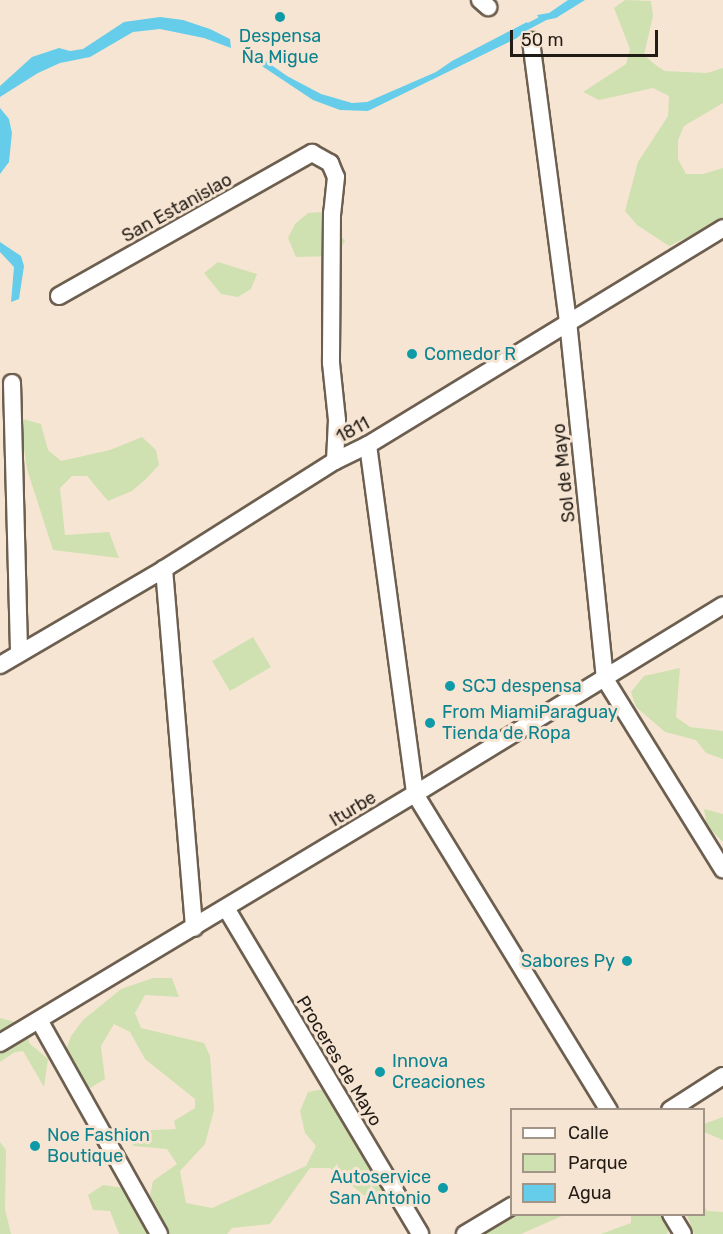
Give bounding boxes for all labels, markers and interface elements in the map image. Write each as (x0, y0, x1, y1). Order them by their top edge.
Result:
marker: Despensa Ña Migue (273, 10, 287, 24)
scale bar (513, 18, 662, 56)
place label: Despensa Ña Migue (239, 26, 321, 68)
text: 50 m (521, 29, 564, 51)
street label: San Estanislao (118, 169, 236, 247)
place label: Comedor R (424, 343, 516, 365)
marker: Comedor R (405, 347, 419, 361)
street label: 1811 (333, 412, 373, 448)
street label: Sol de Mayo (548, 422, 580, 524)
place label: SCJ despensa (462, 675, 582, 697)
marker: SCJ despensa (443, 679, 457, 693)
place label: From MiamiParaguay Tienda de Ropa (442, 702, 618, 744)
marker: From MiamiParaguay Tienda de Ropa (423, 716, 437, 730)
street label: Iturbe (326, 787, 380, 831)
place label: Sabores Py (521, 950, 615, 972)
marker: Sabores Py (620, 954, 634, 968)
street label: Proceres de Mayo (292, 992, 386, 1130)
place label: Innova Creaciones (392, 1051, 485, 1094)
marker: Innova Creaciones (373, 1065, 387, 1079)
legend (510, 1108, 705, 1216)
text: Calle (568, 1122, 609, 1144)
place label: Noe Fashion Boutique (47, 1125, 150, 1168)
marker: Noe Fashion Boutique (28, 1139, 42, 1153)
text: Parque (568, 1152, 628, 1174)
place label: Autoservice San Antonio (329, 1167, 431, 1210)
marker: Autoservice San Antonio (436, 1181, 450, 1195)
text: Agua (568, 1182, 611, 1204)

